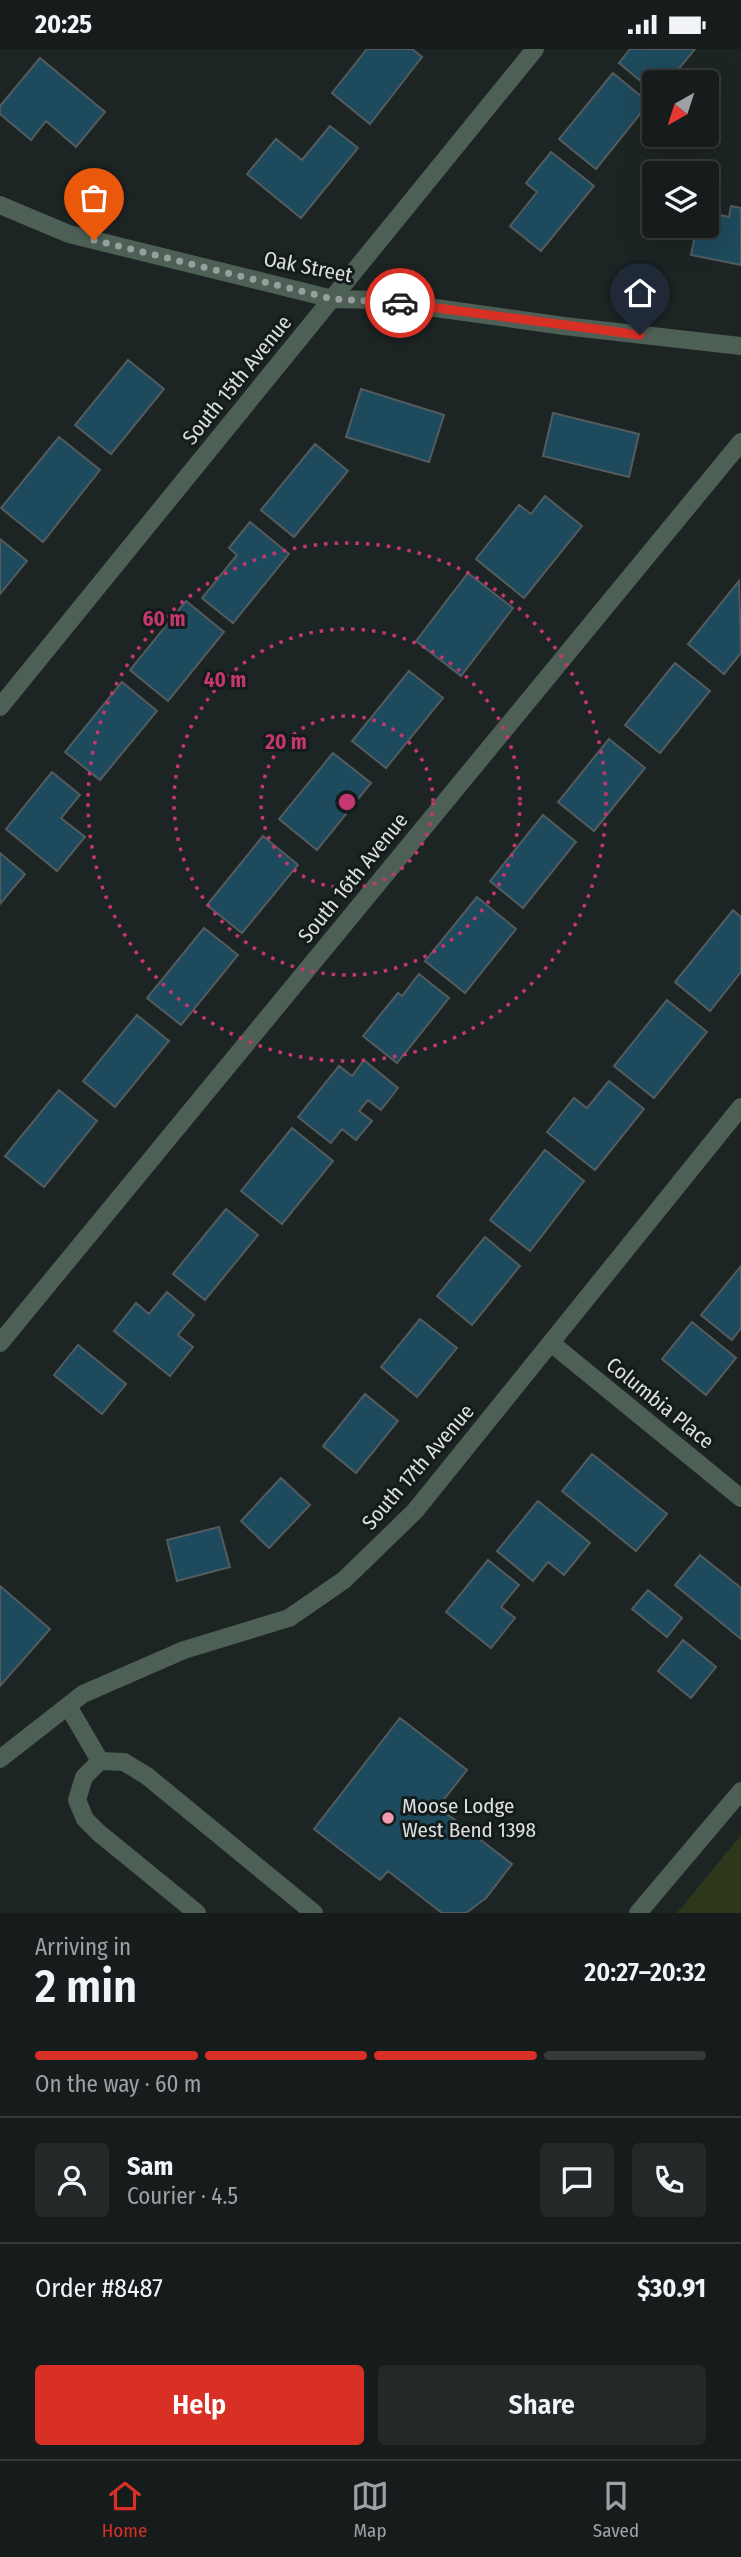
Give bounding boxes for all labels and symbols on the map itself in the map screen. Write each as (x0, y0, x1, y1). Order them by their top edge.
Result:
north arrow (642, 70, 719, 147)
pin (64, 168, 124, 240)
street label: Oak Street (262, 246, 355, 288)
pin (610, 263, 670, 335)
courier (365, 268, 435, 338)
street label: South 15th Avenue (177, 310, 297, 450)
text: 60 m (143, 606, 185, 632)
text: 40 m (204, 667, 246, 693)
text: 20 m (264, 729, 307, 755)
centre of rings (335, 790, 359, 814)
street label: South 16th Avenue (293, 808, 413, 948)
street label: Columbia Place (601, 1352, 719, 1454)
street label: South 17th Avenue (356, 1399, 480, 1535)
place label: Moose Lodge West Bend 1398 (402, 1793, 536, 1843)
marker: Moose Lodge West Bend 1398 (380, 1810, 396, 1826)

